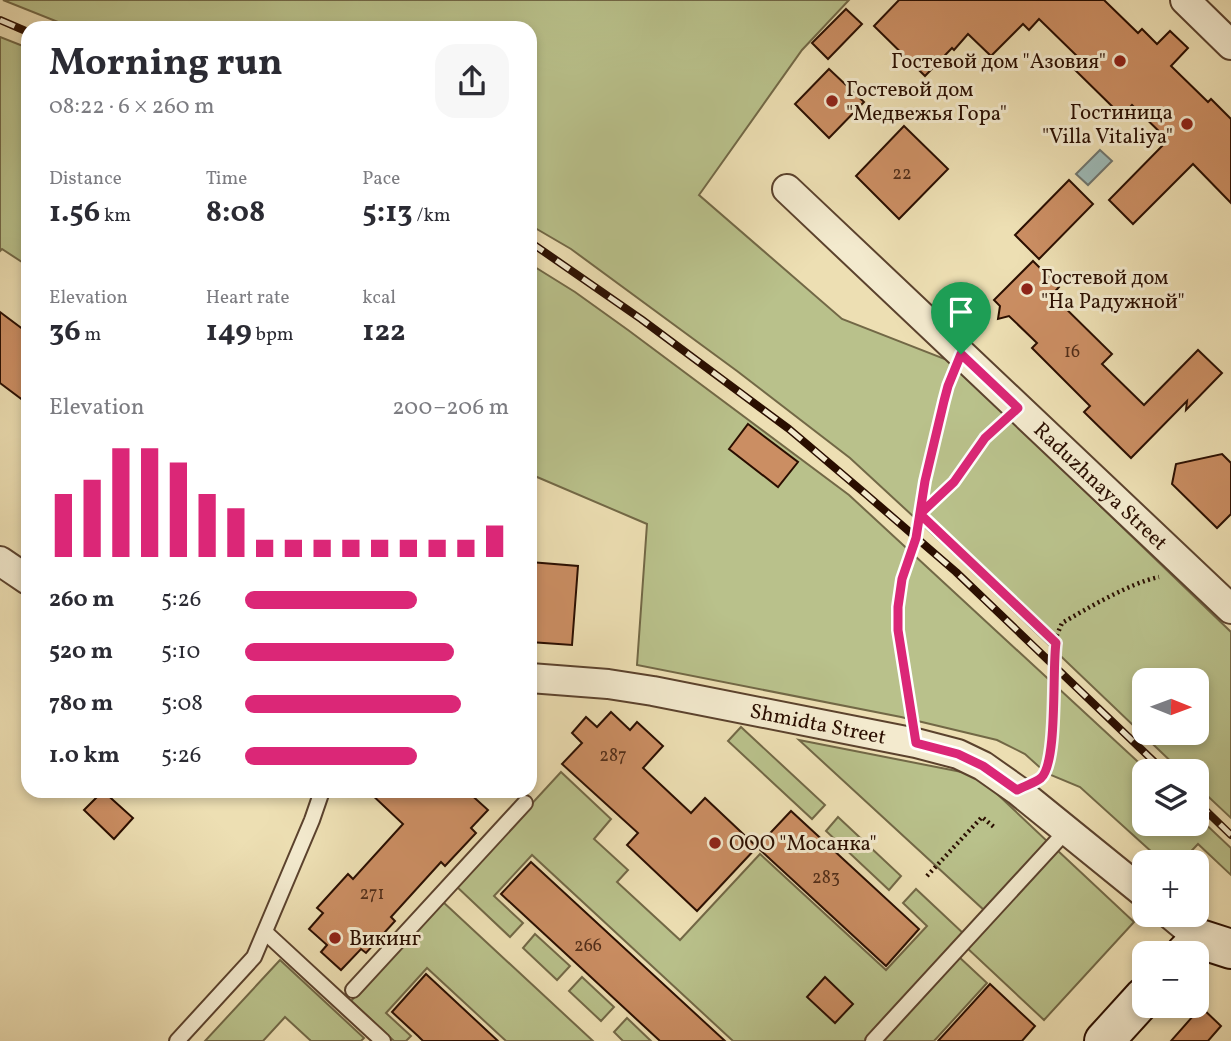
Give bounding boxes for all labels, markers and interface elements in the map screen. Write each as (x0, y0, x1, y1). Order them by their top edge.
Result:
text: Morning run (49, 38, 283, 91)
button: share (435, 44, 509, 118)
place label: Гостевой дом "Азовия" (891, 48, 1106, 77)
marker: Гостевой дом "Азовия" (1112, 53, 1128, 69)
place label: Гостевой дом "Медвежья Гора" (846, 76, 1007, 129)
text: 08:22 · 6 × 260 m (49, 91, 215, 123)
marker: Гостевой дом "Медвежья Гора" (824, 93, 840, 109)
place label: Гостиница "Villa Vitaliya" (1042, 99, 1173, 152)
marker: Гостиница "Villa Vitaliya" (1179, 116, 1195, 132)
house number: 22 (892, 162, 912, 187)
text: Distance (49, 166, 122, 192)
text: Time (206, 166, 247, 192)
text: Pace (362, 166, 400, 192)
text: 1.56 (49, 192, 100, 234)
text: 8:08 (206, 192, 265, 234)
text: 5:13 (362, 192, 413, 234)
text: km (100, 203, 131, 229)
text: /km (413, 203, 451, 229)
place label: Гостевой дом "На Радужной" (1041, 264, 1185, 317)
marker: Гостевой дом "На Радужной" (1019, 281, 1035, 297)
pin (931, 282, 991, 354)
text: Elevation (49, 285, 128, 311)
text: Heart rate (206, 285, 290, 311)
text: kcal (362, 285, 396, 311)
icon: arrive (942, 293, 980, 331)
text: 36 (49, 311, 81, 353)
text: 149 (206, 311, 252, 353)
text: 122 (362, 311, 406, 353)
text: m (81, 322, 101, 348)
text: bpm (252, 322, 294, 348)
house number: 16 (1064, 340, 1080, 365)
text: Elevation (49, 392, 145, 424)
text: 200–206 m (392, 392, 509, 424)
street label: Raduzhnaya Street (1026, 416, 1173, 558)
text: 260 m (49, 584, 115, 616)
text: 5:26 (161, 584, 201, 616)
text: 520 m (49, 636, 113, 668)
text: 5:10 (161, 636, 200, 668)
north arrow (1132, 668, 1209, 746)
map controls (1132, 668, 1209, 1018)
text: 780 m (49, 688, 113, 720)
text: 5:08 (161, 688, 203, 720)
street label: Shmidta Street (747, 697, 888, 753)
text: 1.0 km (49, 740, 120, 772)
text: 5:26 (161, 740, 201, 772)
house number: 287 (599, 744, 627, 769)
button: layers (1132, 759, 1209, 836)
place label: ООО "Мосанка" (729, 830, 877, 859)
marker: ООО "Мосанка" (707, 835, 723, 851)
button: + (1132, 850, 1209, 927)
house number: 283 (812, 866, 840, 891)
house number: 271 (360, 882, 384, 907)
place label: Викинг (349, 925, 421, 954)
marker: Викинг (327, 930, 343, 946)
house number: 266 (574, 934, 602, 959)
button: − (1132, 941, 1209, 1018)

